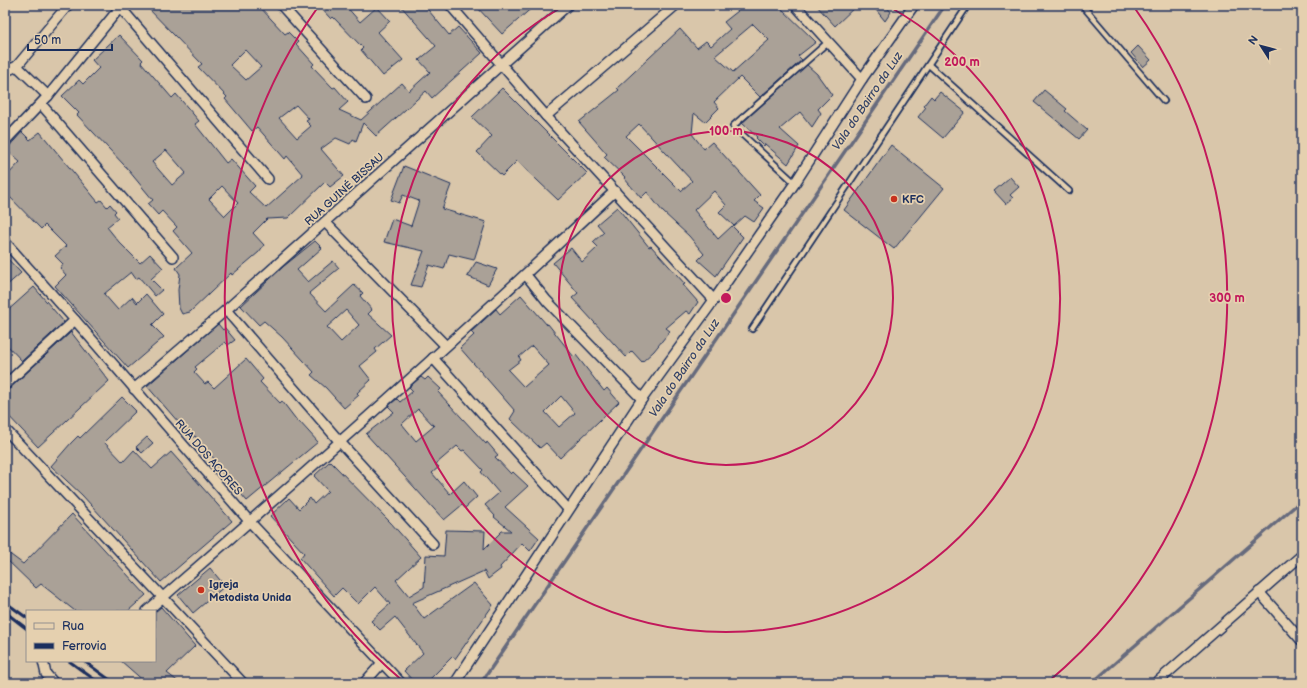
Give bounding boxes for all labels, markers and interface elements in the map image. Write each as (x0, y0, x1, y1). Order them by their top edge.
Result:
scale bar (28, 26, 112, 52)
north arrow (1241, 26, 1281, 66)
text: 50 m (34, 33, 61, 48)
text: N (1246, 33, 1261, 48)
water label: Vala do Bairro da Luz (829, 49, 906, 153)
text: 200 m (944, 55, 980, 70)
text: 100 m (709, 124, 743, 139)
street label: RUA GUINÉ BISSAU (301, 150, 387, 228)
place label: KFC (902, 193, 924, 206)
marker: KFC (889, 194, 899, 204)
centre of rings (719, 291, 733, 305)
text: 300 m (1209, 291, 1245, 306)
water label: Vala do Bairro da Luz (646, 316, 723, 420)
street label: RUA DOS AÇORES (172, 417, 245, 498)
place label: Igreja Metodista Unida (209, 578, 291, 604)
marker: Igreja Metodista Unida (196, 585, 206, 595)
legend (26, 610, 156, 662)
text: Rua (62, 619, 84, 634)
text: Ferrovia (62, 639, 107, 654)

